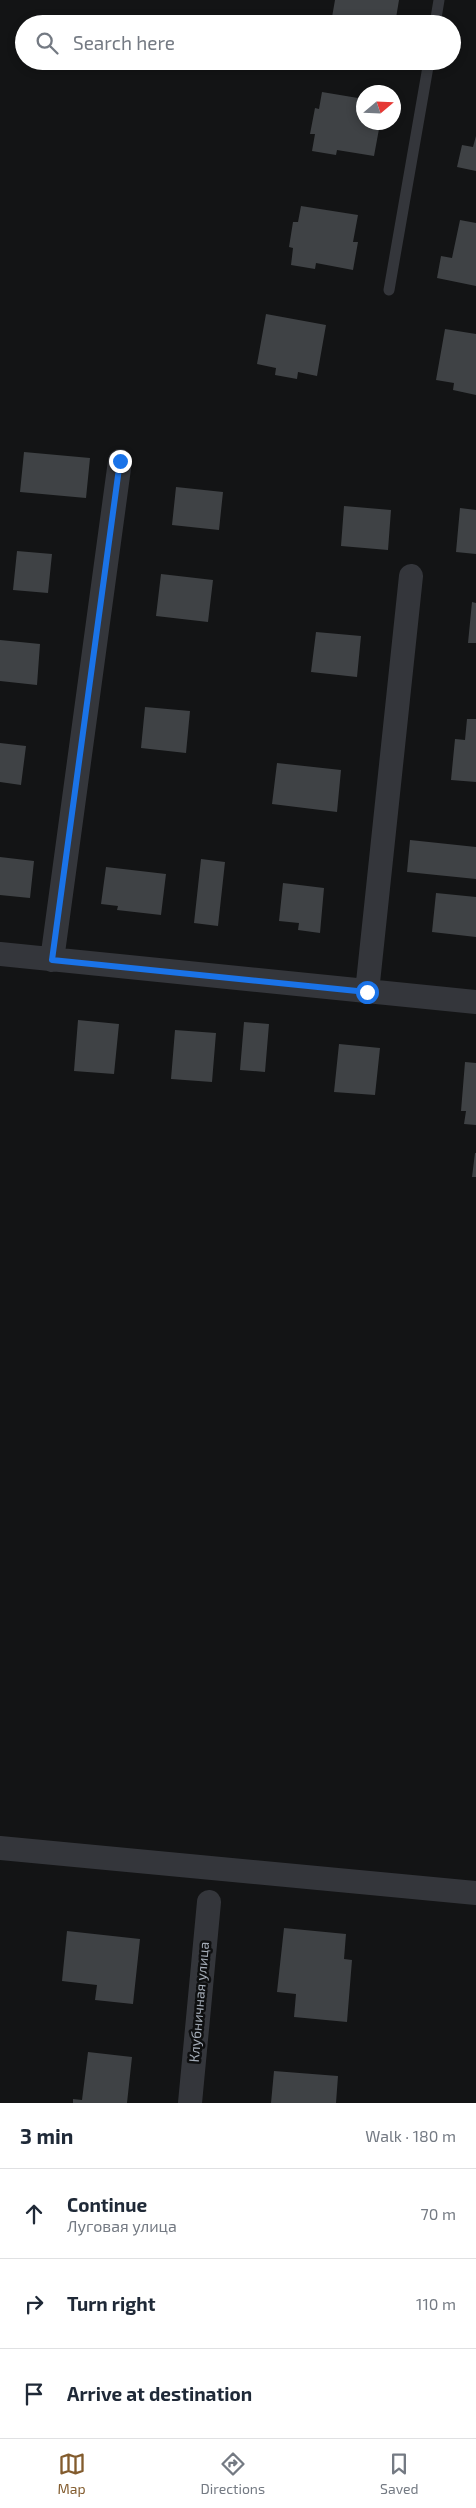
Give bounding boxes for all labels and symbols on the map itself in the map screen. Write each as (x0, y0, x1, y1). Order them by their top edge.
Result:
north arrow (356, 85, 401, 130)
route end (109, 450, 132, 473)
route start (356, 981, 379, 1004)
street label: Клубничная улица (185, 1941, 212, 2063)

